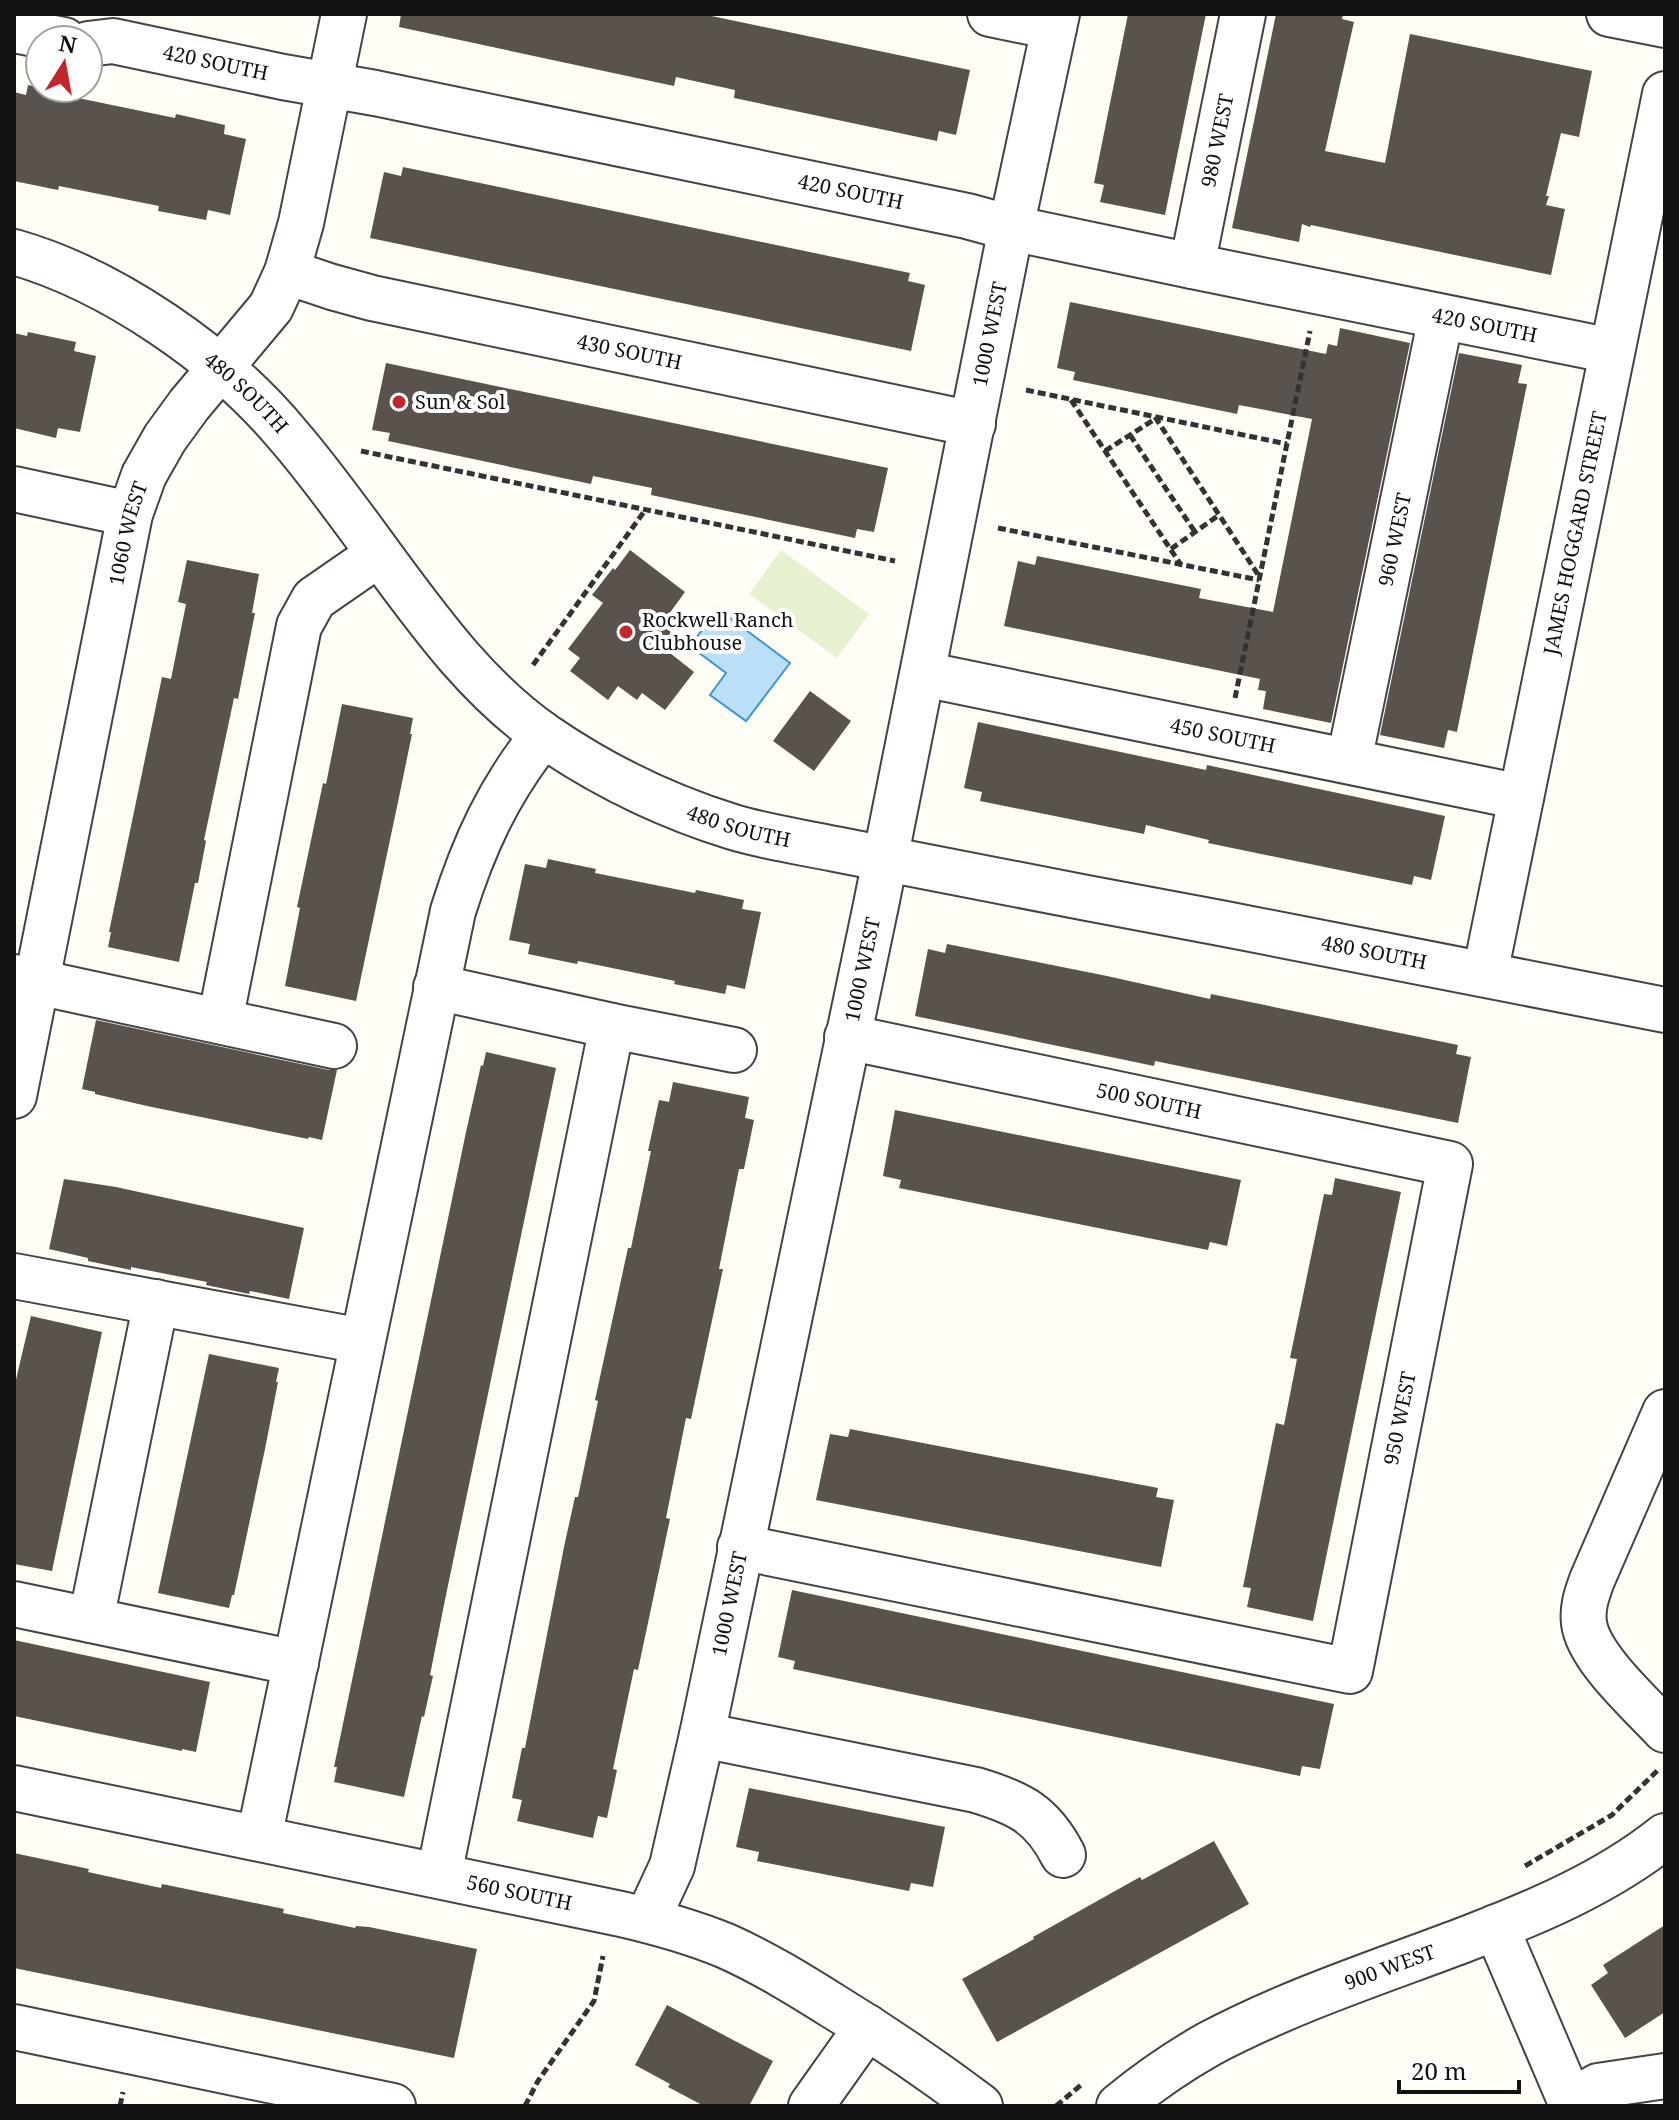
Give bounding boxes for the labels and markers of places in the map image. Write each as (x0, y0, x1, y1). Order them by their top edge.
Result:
place label: Sun & Sol (415, 388, 505, 415)
marker: Sun & Sol (390, 393, 408, 411)
place label: Rockwell Ranch Clubhouse (642, 606, 794, 656)
marker: Rockwell Ranch Clubhouse (617, 623, 635, 641)

